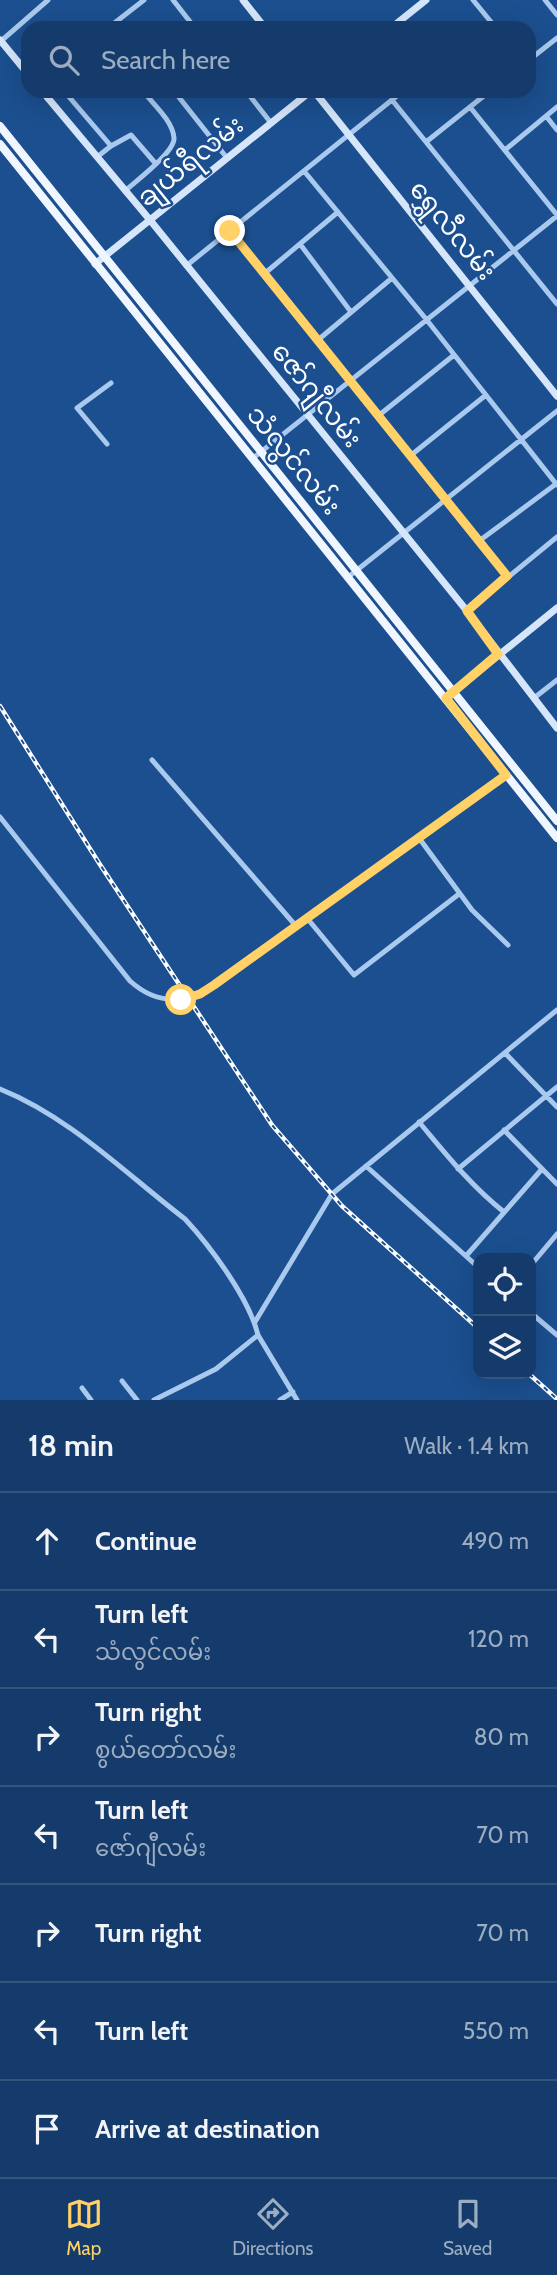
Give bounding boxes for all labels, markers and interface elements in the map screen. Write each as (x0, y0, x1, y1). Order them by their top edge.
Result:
search box (21, 21, 536, 98)
icon: search (45, 41, 83, 79)
text: Search here (101, 44, 230, 76)
street label: ချယ်ရီလမ်း (130, 108, 253, 217)
street label: ရွှေလီလမ်း (399, 173, 504, 289)
route end (214, 215, 245, 246)
street label: ဇော်ဂျီလမ်း (261, 335, 370, 457)
street label: သံလွင်လမ်း (237, 398, 349, 524)
route start (165, 984, 196, 1015)
map controls (473, 1253, 536, 1379)
button: locate (473, 1253, 536, 1316)
button: layers (473, 1316, 536, 1379)
text: 18 min (28, 1427, 114, 1464)
text: Walk · 1.4 km (404, 1432, 529, 1460)
icon: ahead (28, 1522, 66, 1560)
text: Continue (95, 1525, 197, 1557)
text: 490 m (461, 1527, 529, 1555)
text: Turn left (95, 1598, 188, 1630)
icon: left (28, 1620, 66, 1658)
text: 120 m (468, 1625, 529, 1653)
text: သံလွင်လမ်း (95, 1638, 211, 1666)
text: Turn right (95, 1696, 201, 1728)
icon: right (28, 1718, 66, 1756)
text: 80 m (474, 1723, 529, 1751)
text: စွယ်တော်လမ်း (95, 1736, 236, 1764)
text: Turn left (95, 1794, 188, 1826)
icon: left (28, 1816, 66, 1854)
text: 70 m (476, 1821, 529, 1849)
text: ဇော်ဂျီလမ်း (95, 1834, 206, 1862)
icon: right (28, 1914, 66, 1952)
text: Turn right (95, 1917, 201, 1949)
text: 70 m (476, 1919, 529, 1947)
icon: left (28, 2012, 66, 2050)
text: Turn left (95, 2015, 188, 2047)
text: 550 m (463, 2017, 529, 2045)
icon: arrive (28, 2110, 66, 2148)
text: Arrive at destination (95, 2113, 320, 2145)
tab: Map (65, 2195, 103, 2260)
tab: Directions (232, 2195, 313, 2260)
tab: Saved (443, 2195, 492, 2260)

